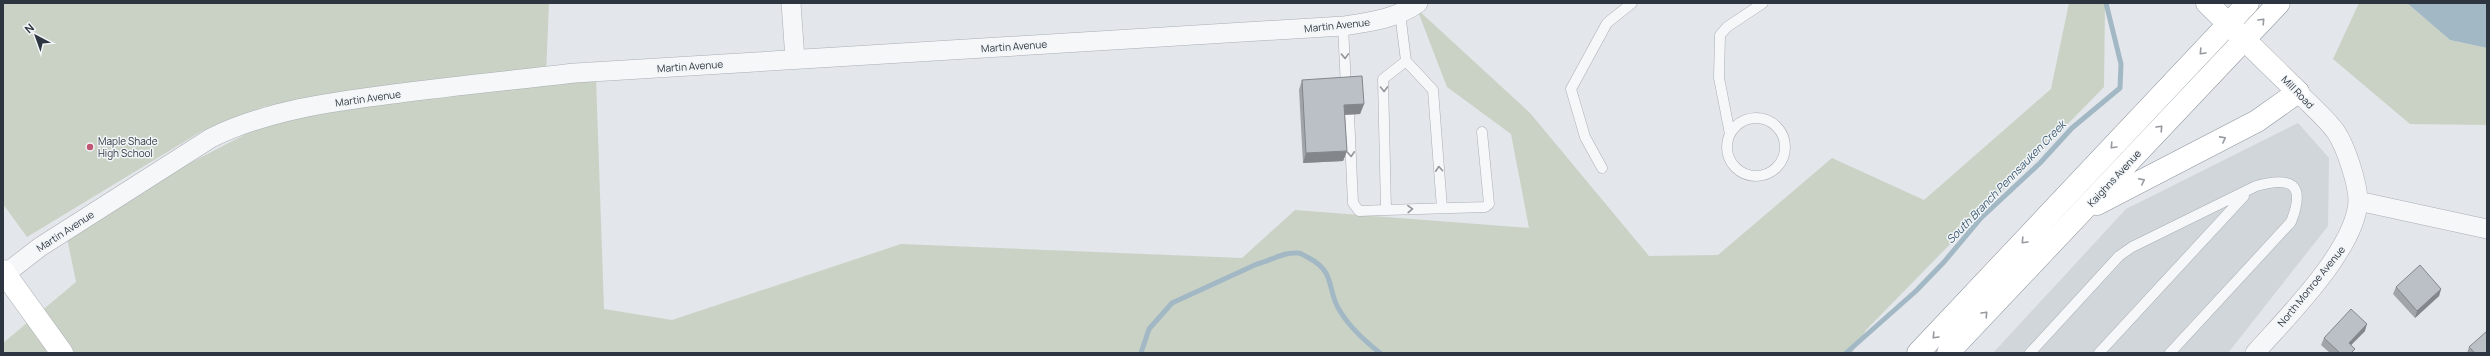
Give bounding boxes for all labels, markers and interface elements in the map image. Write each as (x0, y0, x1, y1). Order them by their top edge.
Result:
street label: Martin Avenue (1303, 15, 1371, 35)
north arrow (16, 16, 56, 56)
one-way arrow (2257, 18, 2265, 26)
text: N (21, 20, 37, 36)
street label: Martin Avenue (981, 37, 1048, 55)
one-way arrow (2199, 47, 2207, 55)
one-way arrow (1340, 53, 1349, 59)
street label: Martin Avenue (657, 57, 724, 75)
street label: Mill Road (2279, 72, 2317, 112)
street label: Martin Avenue (334, 86, 402, 110)
one-way arrow (1380, 86, 1388, 92)
water label: South Branch Pennsauken Creek (1943, 116, 2070, 246)
one-way arrow (2156, 126, 2163, 133)
place label: Maple Shade High School (98, 134, 158, 160)
one-way arrow (2219, 136, 2226, 144)
marker: Maple Shade High School (85, 142, 95, 152)
one-way arrow (2111, 142, 2118, 149)
street label: Kaighns Avenue (2084, 146, 2144, 210)
one-way arrow (1346, 151, 1355, 157)
one-way arrow (1435, 166, 1444, 172)
one-way arrow (2138, 178, 2146, 186)
one-way arrow (1407, 205, 1413, 213)
street label: Martin Avenue (33, 207, 97, 255)
one-way arrow (2021, 236, 2029, 244)
street label: North Monroe Avenue (2274, 243, 2348, 329)
one-way arrow (1980, 312, 1987, 319)
one-way arrow (1932, 331, 1939, 338)

